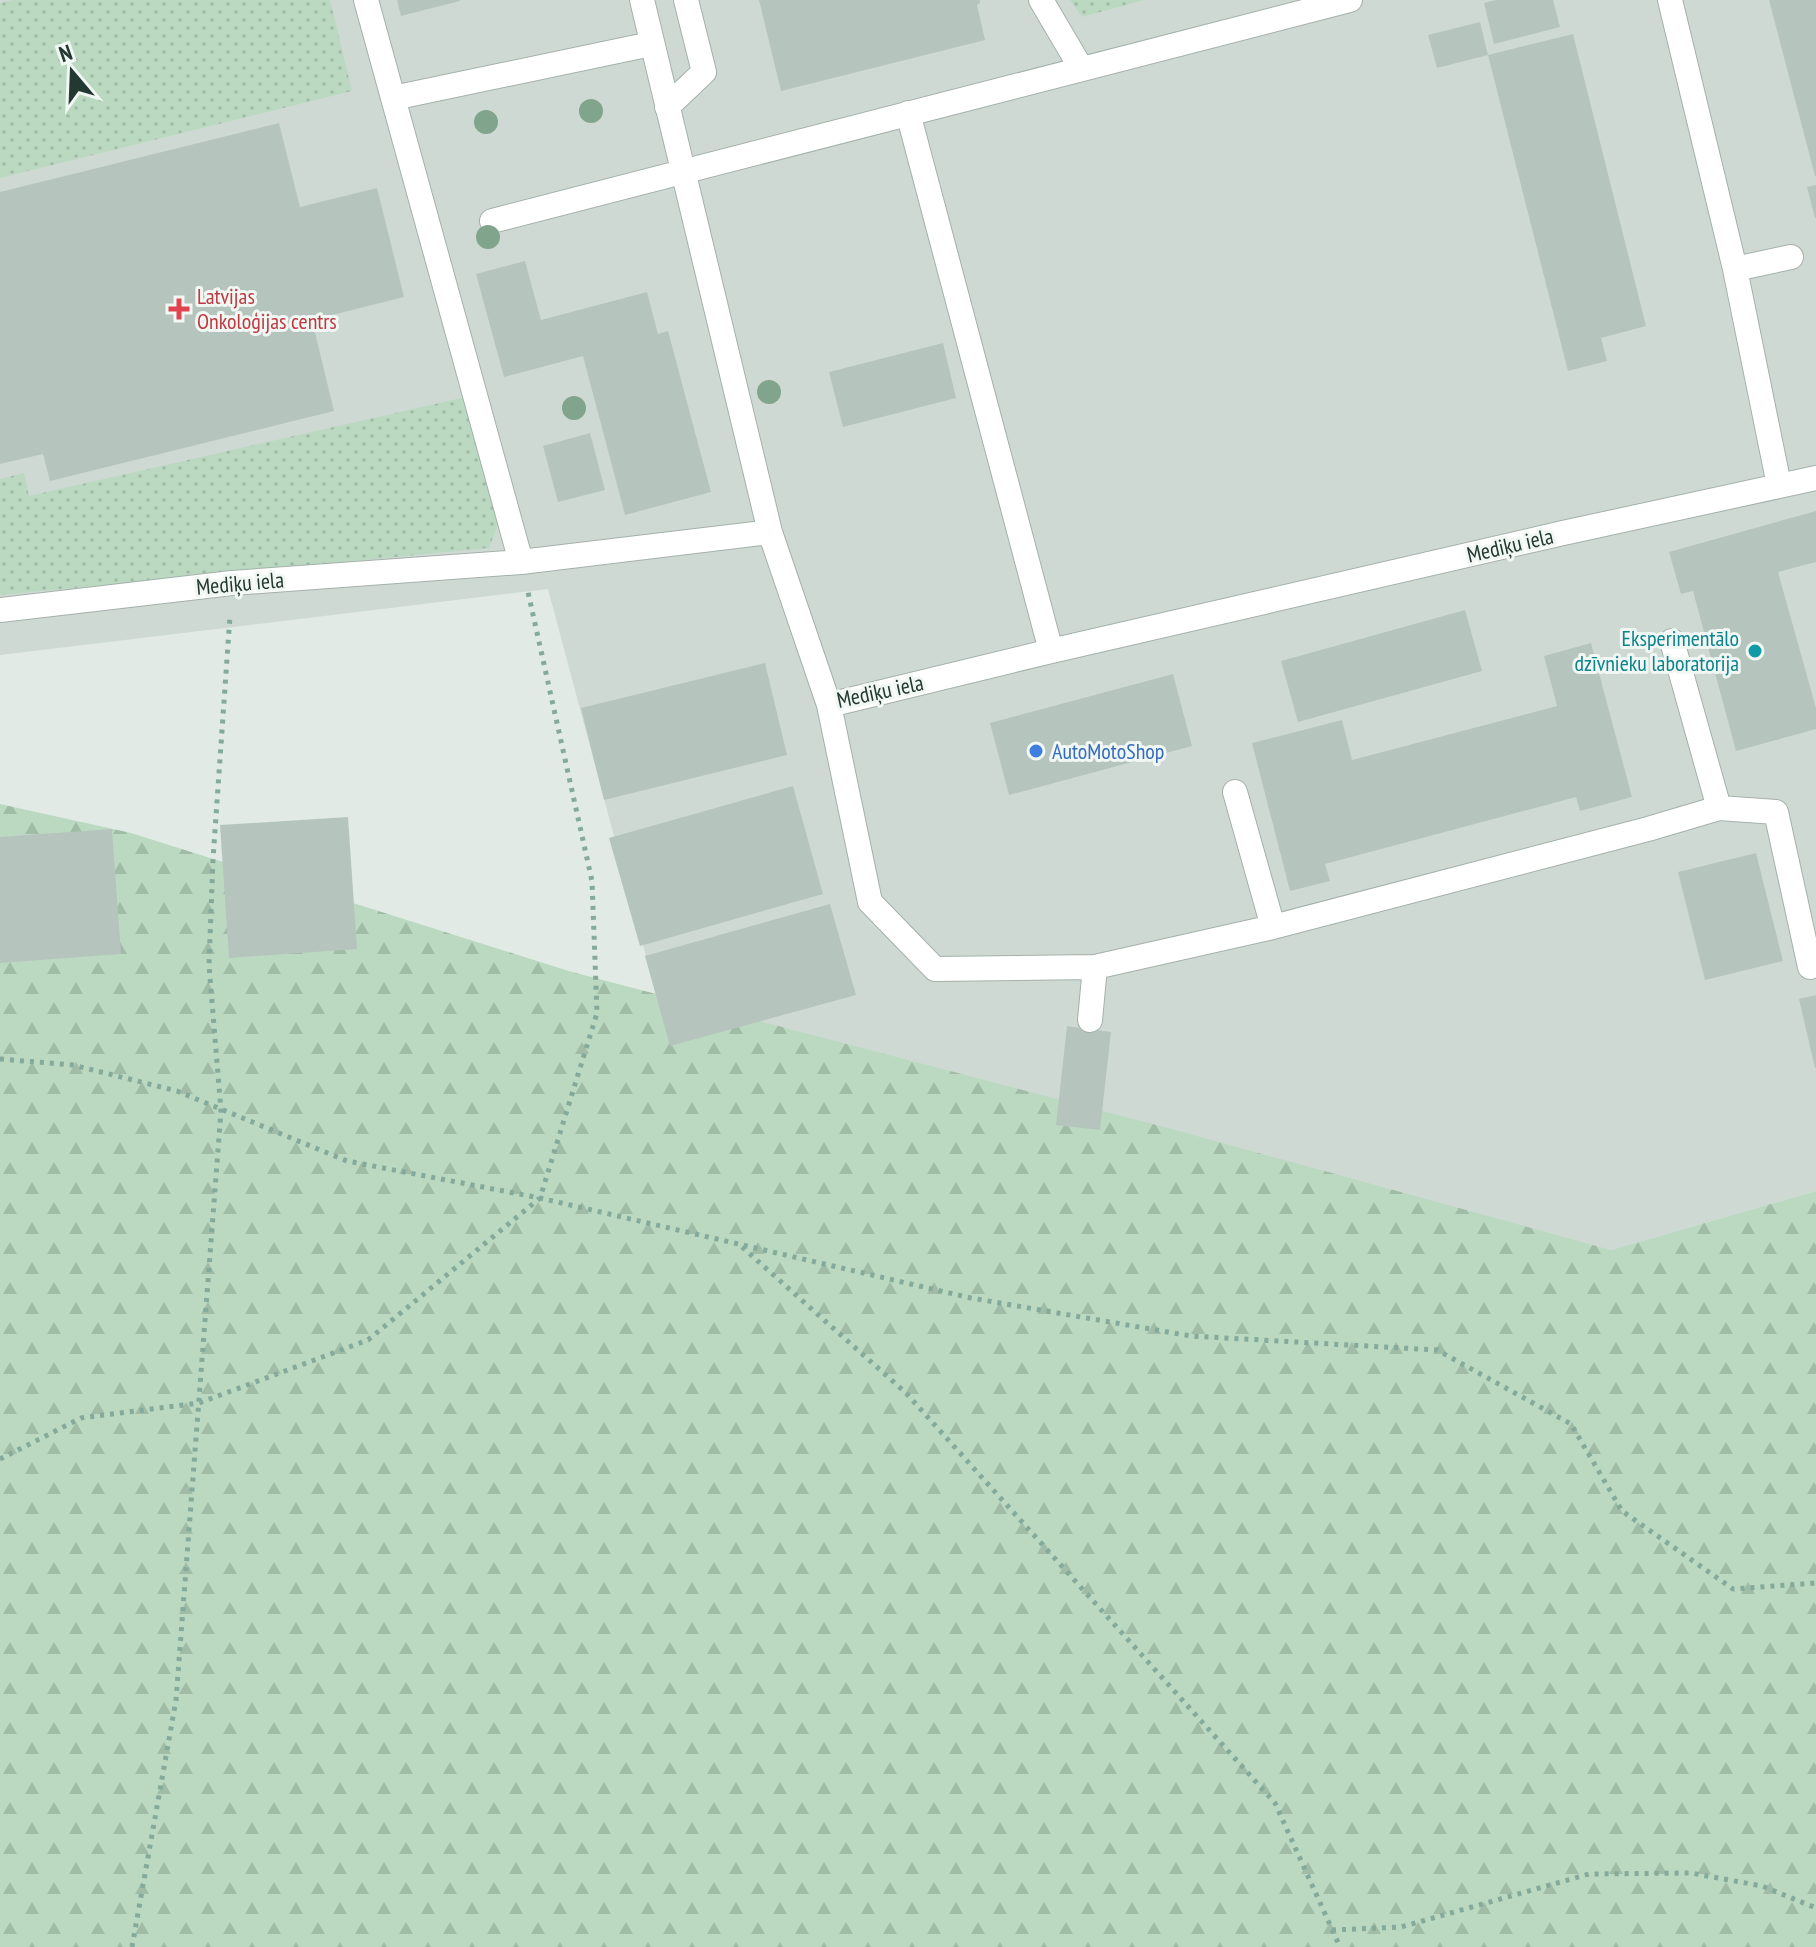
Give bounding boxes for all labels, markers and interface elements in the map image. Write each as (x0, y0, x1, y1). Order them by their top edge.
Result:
north arrow (32, 32, 112, 112)
text: N (55, 38, 76, 68)
place label: Latvijas Onkoloģijas centrs (197, 282, 337, 335)
marker: Latvijas Onkoloģijas centrs (168, 298, 190, 320)
street label: Mediķu iela (1464, 521, 1556, 569)
street label: Mediķu iela (195, 565, 285, 601)
place label: Eksperimentālo dzīvnieku laboratorija (1574, 624, 1739, 677)
marker: Eksperimentālo dzīvnieku laboratorija (1746, 642, 1764, 660)
street label: Mediķu iela (834, 668, 926, 714)
place label: AutoMotoShop (1052, 737, 1164, 765)
marker: AutoMotoShop (1027, 742, 1045, 760)

